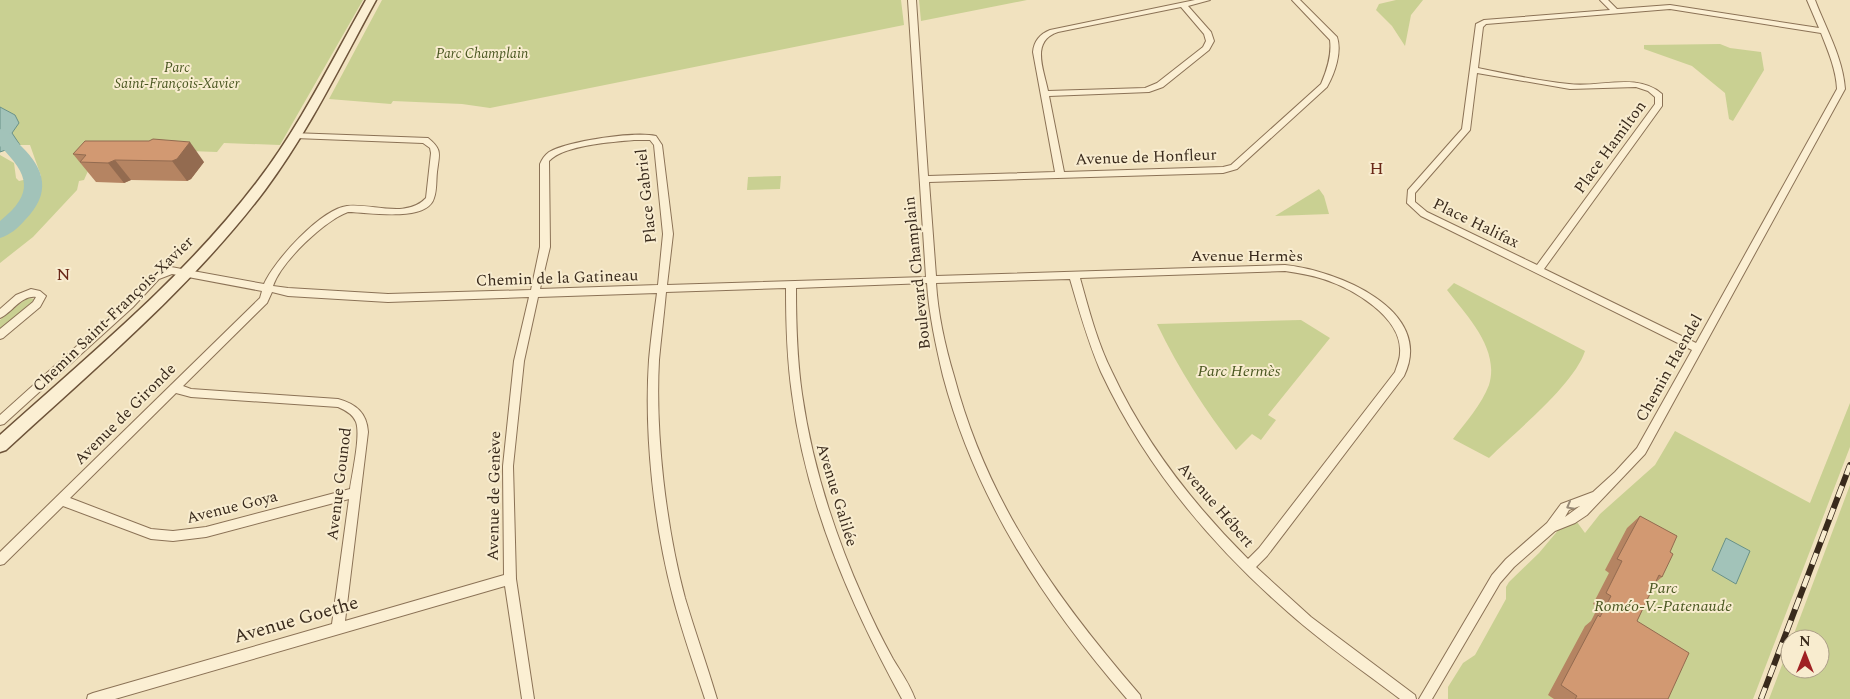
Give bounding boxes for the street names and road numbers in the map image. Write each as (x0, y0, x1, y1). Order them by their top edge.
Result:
street label: Place Hamilton (1568, 95, 1652, 199)
street label: Avenue de Honfleur (1075, 143, 1217, 171)
street label: Place Gabriel (629, 148, 663, 244)
street label: Place Halifax (1429, 192, 1523, 254)
street label: Boulevard Champlain (897, 195, 937, 351)
street label: Chemin Saint-François-Xavier (27, 230, 199, 398)
street label: Avenue Hermès (1191, 244, 1303, 268)
street label: Chemin de la Gatineau (475, 263, 639, 293)
street label: Chemin Haendel (1629, 310, 1709, 426)
street label: Avenue de Gironde (69, 358, 181, 470)
street label: Avenue Gounod (320, 426, 358, 542)
street label: Avenue de Genève (481, 431, 507, 561)
street label: Avenue Galilée (810, 440, 864, 550)
street label: Avenue Hébert (1172, 457, 1260, 553)
street label: Avenue Goya (184, 484, 280, 530)
street label: Avenue Goethe (230, 588, 362, 652)

